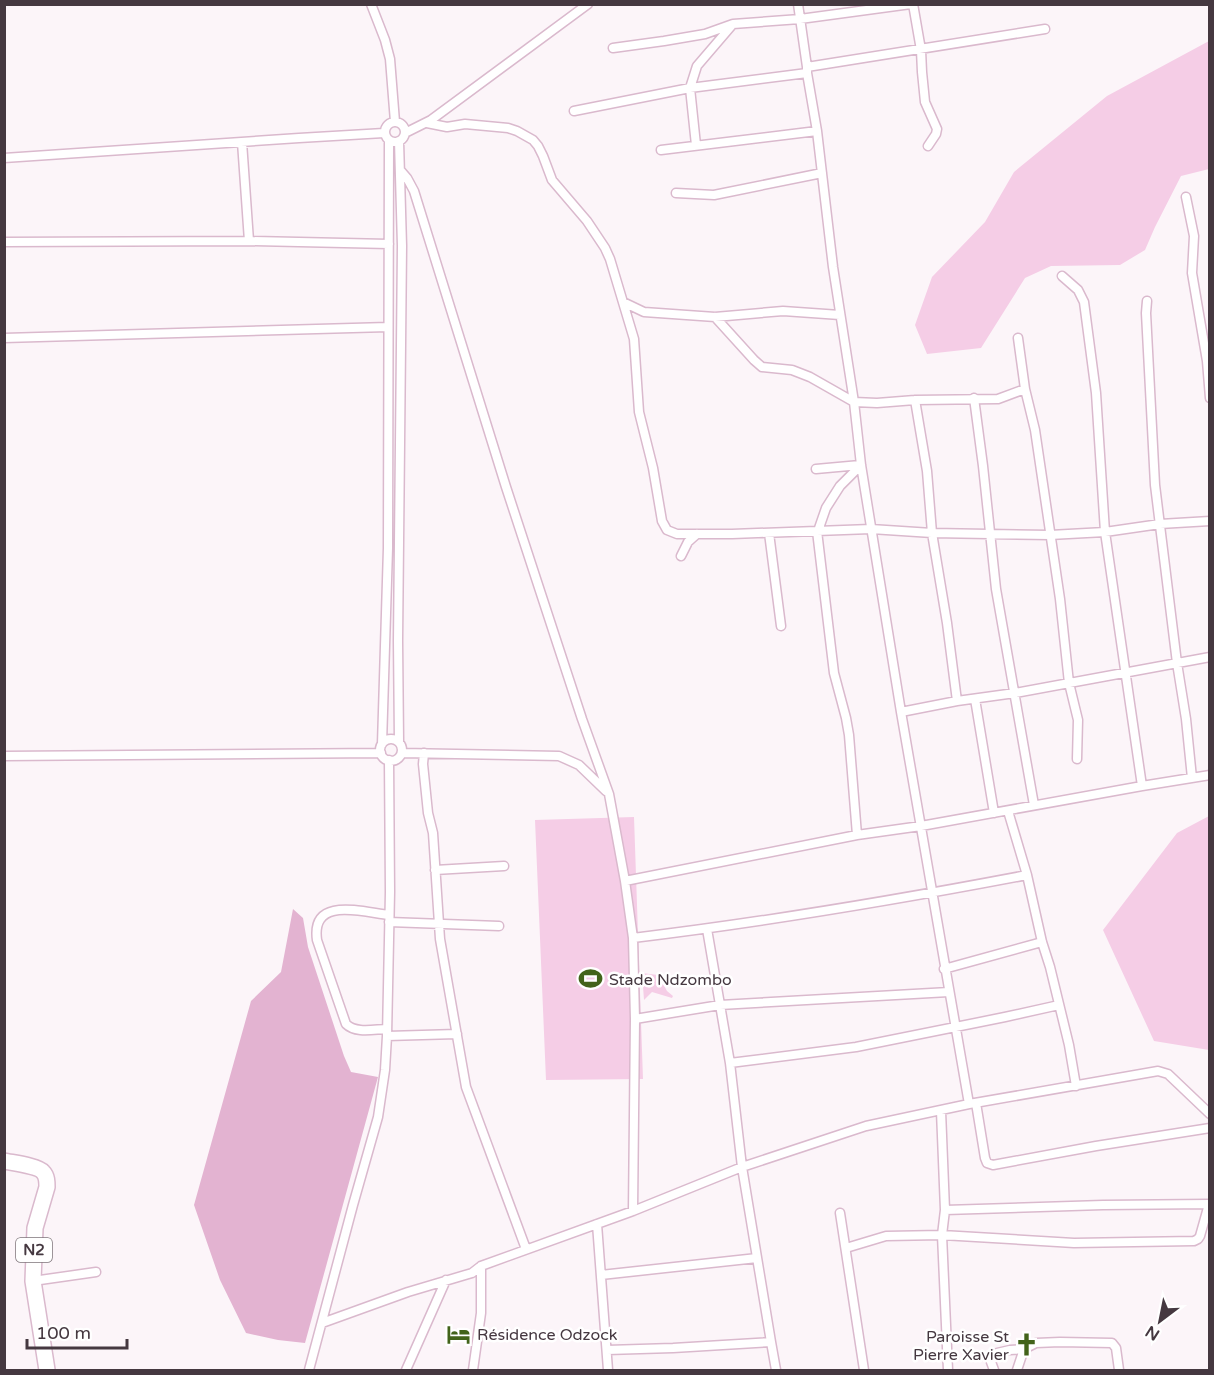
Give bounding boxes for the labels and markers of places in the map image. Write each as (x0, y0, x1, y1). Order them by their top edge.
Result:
sports icon: Stade Ndzombo (578, 966, 604, 992)
place label: Stade Ndzombo (609, 970, 732, 990)
hotel icon: Résidence Odzock (446, 1321, 472, 1347)
place label: Résidence Odzock (477, 1325, 618, 1345)
place label: Paroisse St Pierre Xavier (913, 1327, 1010, 1365)
church icon: Paroisse St Pierre Xavier (1014, 1332, 1040, 1358)

